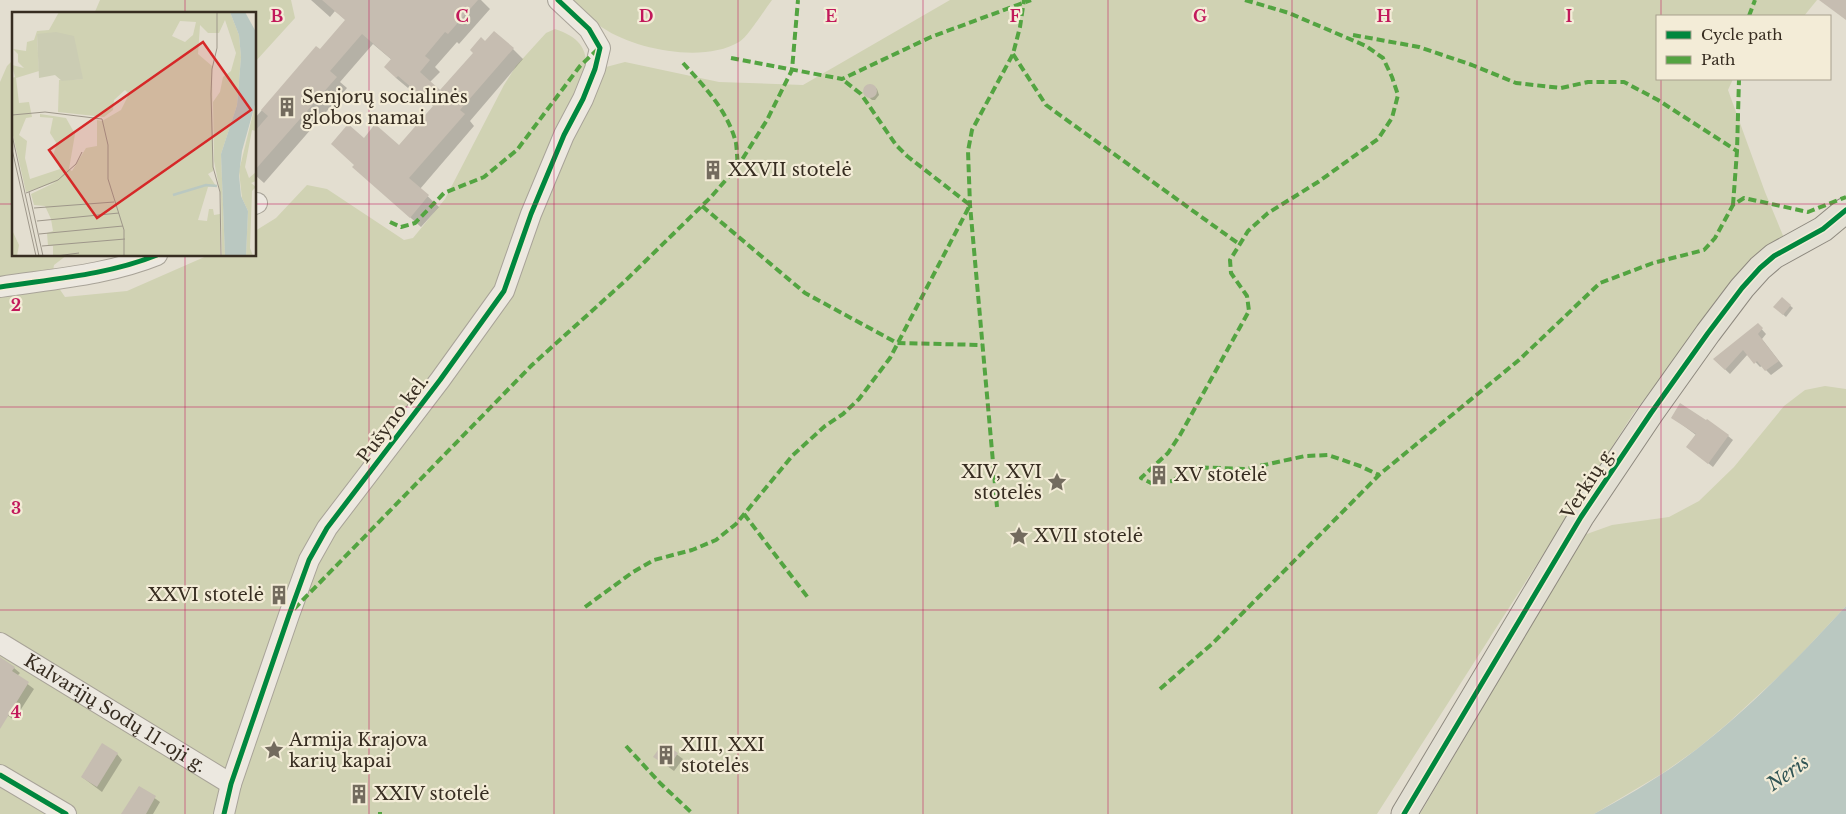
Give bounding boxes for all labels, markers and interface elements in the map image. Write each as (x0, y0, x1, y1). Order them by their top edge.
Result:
text: B (271, 6, 284, 26)
text: C (455, 6, 469, 26)
text: D (639, 6, 653, 26)
text: E (825, 6, 837, 26)
text: F (1009, 6, 1021, 26)
text: G (1193, 6, 1207, 26)
text: H (1376, 6, 1392, 26)
text: I (1566, 6, 1573, 26)
inset map (12, 12, 256, 256)
legend (1656, 15, 1831, 80)
text: Cycle path (1701, 25, 1783, 44)
text: Path (1701, 50, 1735, 69)
place label: Senjorų socialinės globos namai (302, 86, 468, 129)
building icon: Senjorų socialinės globos namai (276, 96, 298, 118)
building icon: XXVII stotelė (702, 159, 724, 181)
place label: XXVII stotelė (728, 159, 852, 181)
text: 2 (11, 295, 21, 315)
street label: Pušyno kel. (353, 371, 433, 467)
street label: Verkių g. (1556, 443, 1619, 524)
place label: XIV, XVI stotelės (961, 461, 1042, 504)
building icon: XV stotelė (1148, 464, 1170, 486)
place label: XV stotelė (1174, 464, 1267, 486)
place icon: XIV, XVI stotelės (1046, 471, 1068, 493)
text: 3 (11, 498, 21, 518)
place icon: XVII stotelė (1008, 525, 1030, 547)
place label: XVII stotelė (1034, 525, 1143, 547)
place label: XXVI stotelė (148, 584, 264, 606)
building icon: XXVI stotelė (268, 584, 290, 606)
street label: Kalvarijų Sodų 11-oji g. (20, 649, 210, 777)
text: 4 (11, 702, 21, 722)
place label: Armija Krajova karių kapai (288, 729, 428, 772)
place label: XIII, XXI stotelės (681, 734, 765, 777)
place icon: Armija Krajova karių kapai (263, 739, 285, 761)
building icon: XIII, XXI stotelės (655, 744, 677, 766)
water label: Neris (1762, 750, 1814, 796)
building icon: XXIV stotelė (348, 783, 370, 805)
place label: XXIV stotelė (374, 783, 490, 805)

